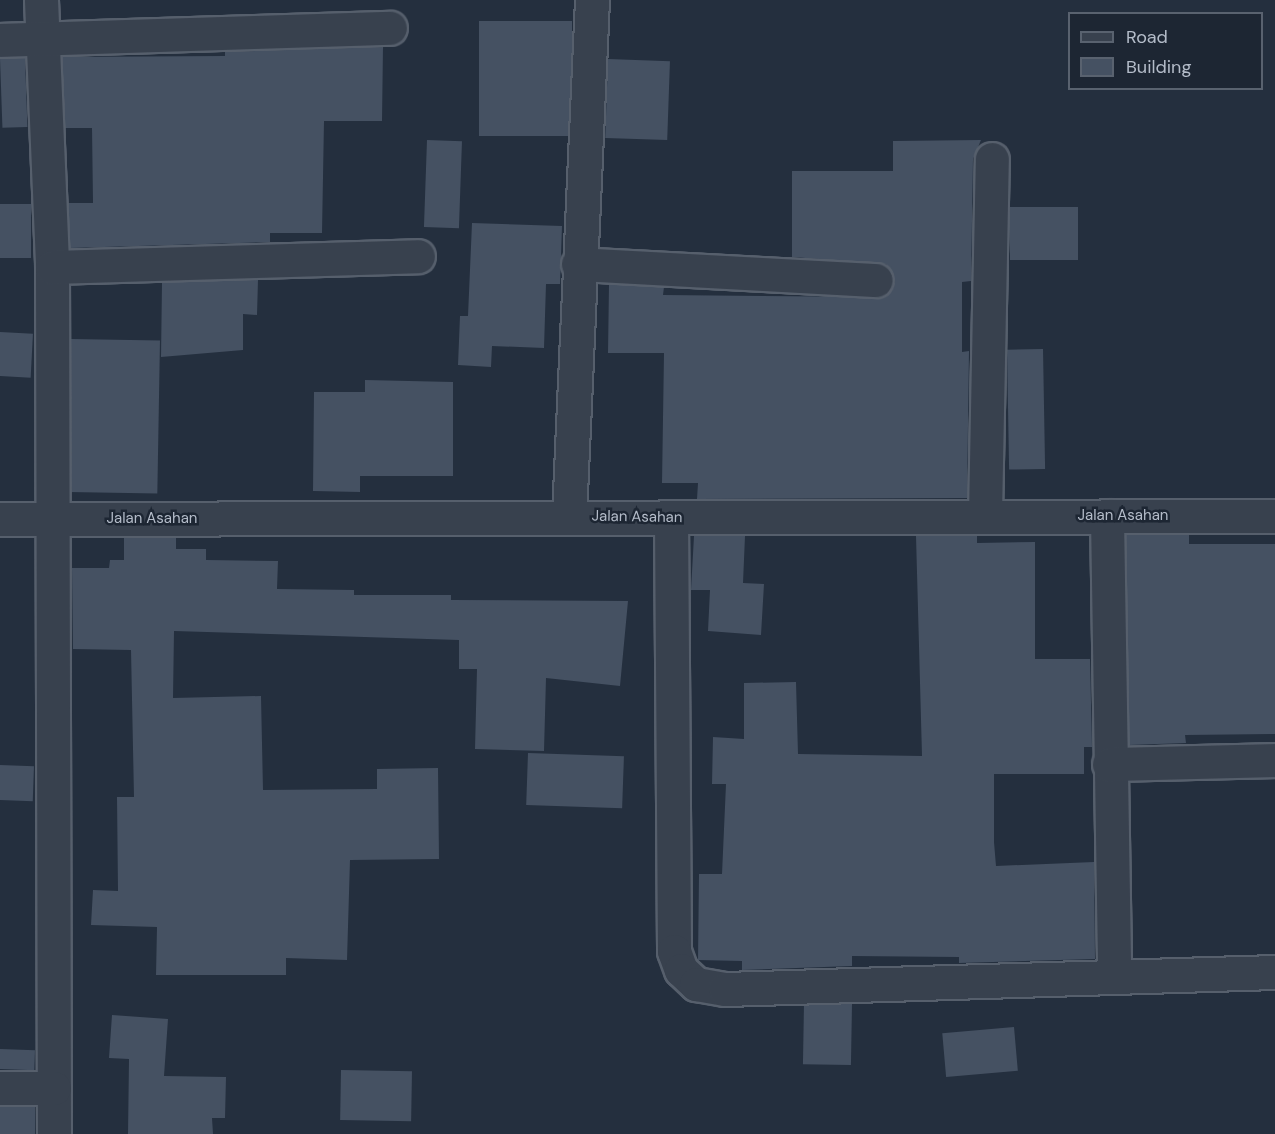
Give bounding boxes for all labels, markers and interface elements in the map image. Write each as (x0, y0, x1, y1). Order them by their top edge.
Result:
legend (1068, 12, 1263, 90)
text: Road (1126, 25, 1168, 49)
text: Building (1126, 55, 1191, 79)
street label: Jalan Asahan (591, 507, 683, 527)
street label: Jalan Asahan (1078, 507, 1168, 525)
street label: Jalan Asahan (107, 510, 197, 528)

